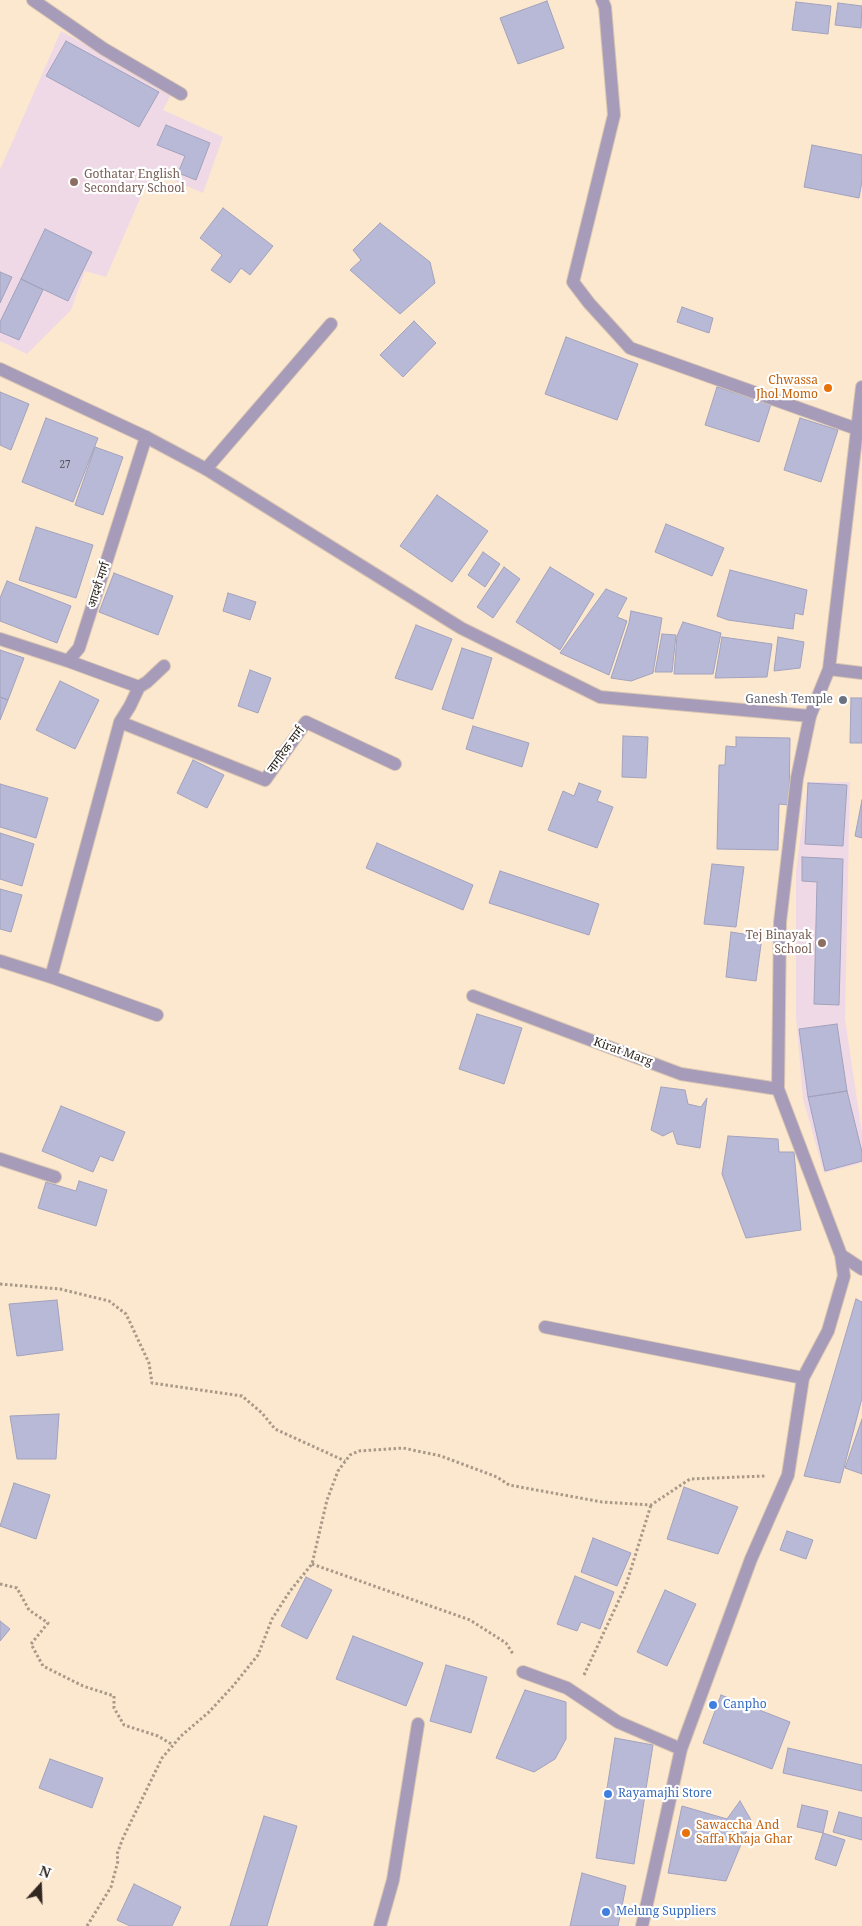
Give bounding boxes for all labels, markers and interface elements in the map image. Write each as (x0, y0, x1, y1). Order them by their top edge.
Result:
place label: Gothatar English Secondary School (84, 168, 185, 196)
marker: Gothatar English Secondary School (68, 176, 80, 188)
place label: Chwassa Jhol Momo (756, 374, 818, 402)
marker: Chwassa Jhol Momo (822, 382, 834, 394)
house number: 27 (59, 459, 71, 471)
street label: आदर्श मार्ग (85, 560, 113, 610)
place label: Ganesh Temple (745, 693, 833, 707)
marker: Ganesh Temple (837, 694, 849, 706)
street label: नागरिक मार्ग (264, 724, 308, 776)
place label: Tej Binayak School (746, 929, 812, 957)
marker: Tej Binayak School (816, 937, 828, 949)
street label: Kirat Marg (591, 1035, 655, 1069)
place label: Canpho (723, 1698, 767, 1712)
marker: Canpho (707, 1699, 719, 1711)
place label: Rayamajhi Store (618, 1787, 712, 1801)
marker: Rayamajhi Store (602, 1788, 614, 1800)
place label: Sawaccha And Saffa Khaja Ghar (696, 1819, 793, 1847)
marker: Sawaccha And Saffa Khaja Ghar (680, 1827, 692, 1839)
north arrow (15, 1861, 65, 1911)
text: N (37, 1861, 54, 1882)
place label: Melung Suppliers (616, 1905, 716, 1919)
marker: Melung Suppliers (600, 1906, 612, 1918)

